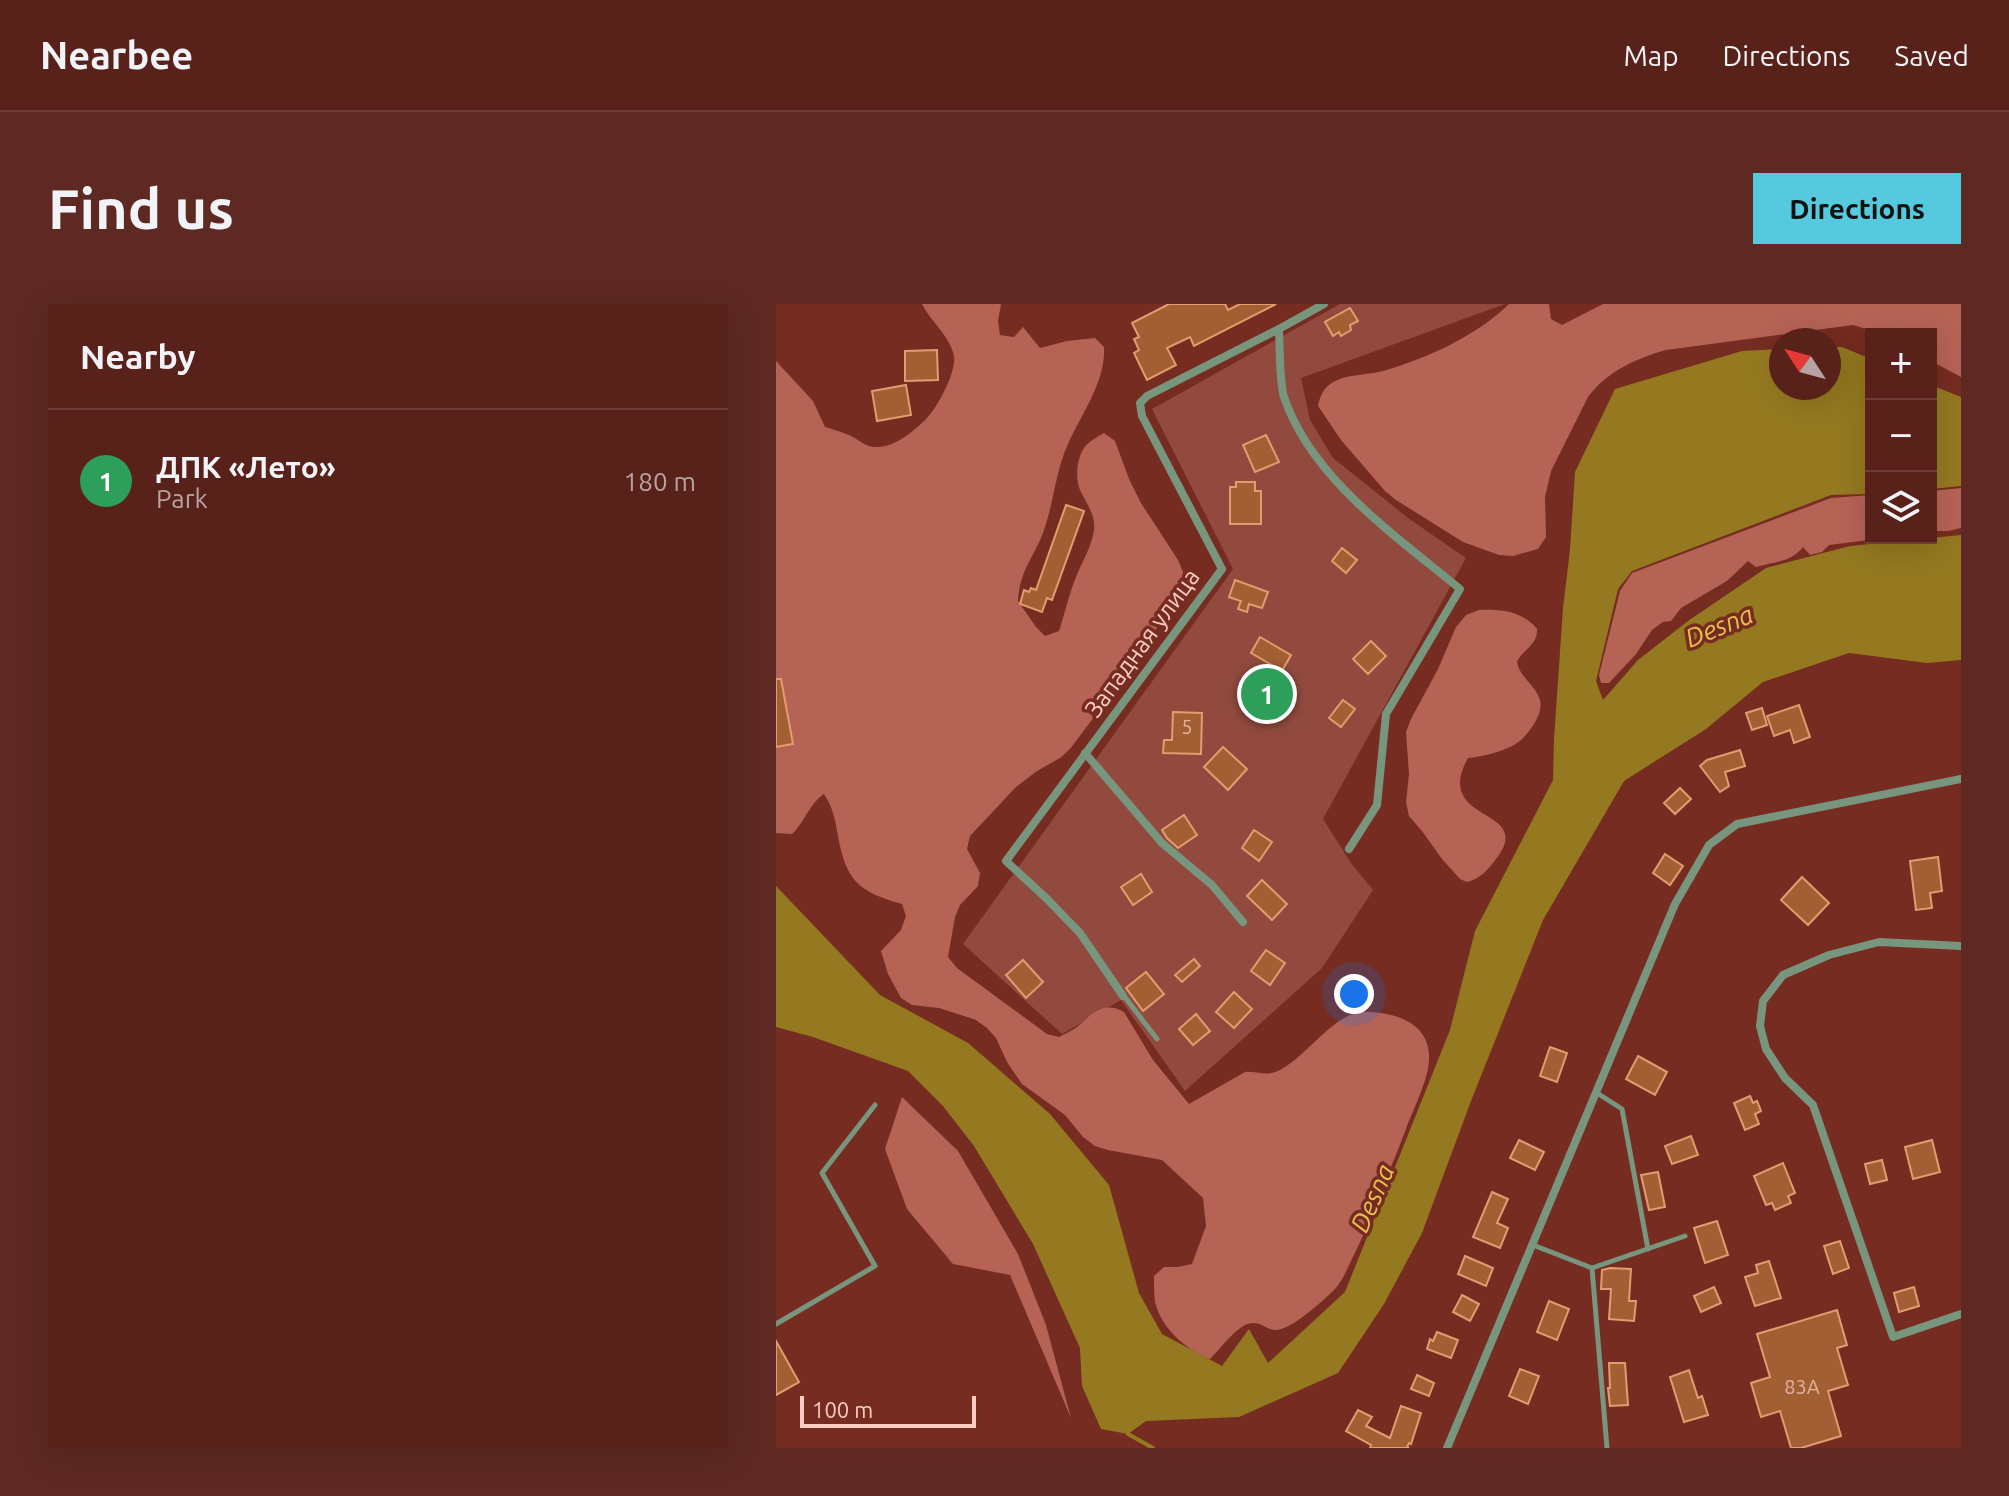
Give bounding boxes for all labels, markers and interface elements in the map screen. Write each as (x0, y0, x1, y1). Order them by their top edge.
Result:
text: Nearbee (40, 34, 193, 76)
text: Map (1623, 40, 1679, 71)
text: Directions (1723, 40, 1850, 71)
text: Saved (1894, 40, 1969, 71)
button: Directions (1753, 173, 1961, 244)
text: Find us (48, 177, 234, 240)
north arrow (1769, 328, 1841, 400)
map controls (1865, 328, 1937, 544)
button: + (1865, 328, 1937, 400)
text: Nearby (80, 337, 195, 375)
button: − (1865, 400, 1937, 472)
text: ДПК «Лето» (156, 450, 336, 484)
text: 1 (99, 467, 113, 496)
text: 180 m (624, 467, 696, 496)
button: layers (1865, 472, 1937, 544)
text: Park (156, 484, 208, 513)
street label: Западная улица (1079, 564, 1205, 722)
water label: Desna (1681, 599, 1757, 653)
pin: 1 (1241, 664, 1293, 724)
house number: 5 (1181, 715, 1193, 738)
your location (1334, 974, 1374, 1014)
water label: Desna (1344, 1160, 1400, 1236)
house number: 83А (1784, 1375, 1820, 1398)
scale bar (800, 1392, 976, 1428)
text: 100 m (812, 1397, 873, 1422)

